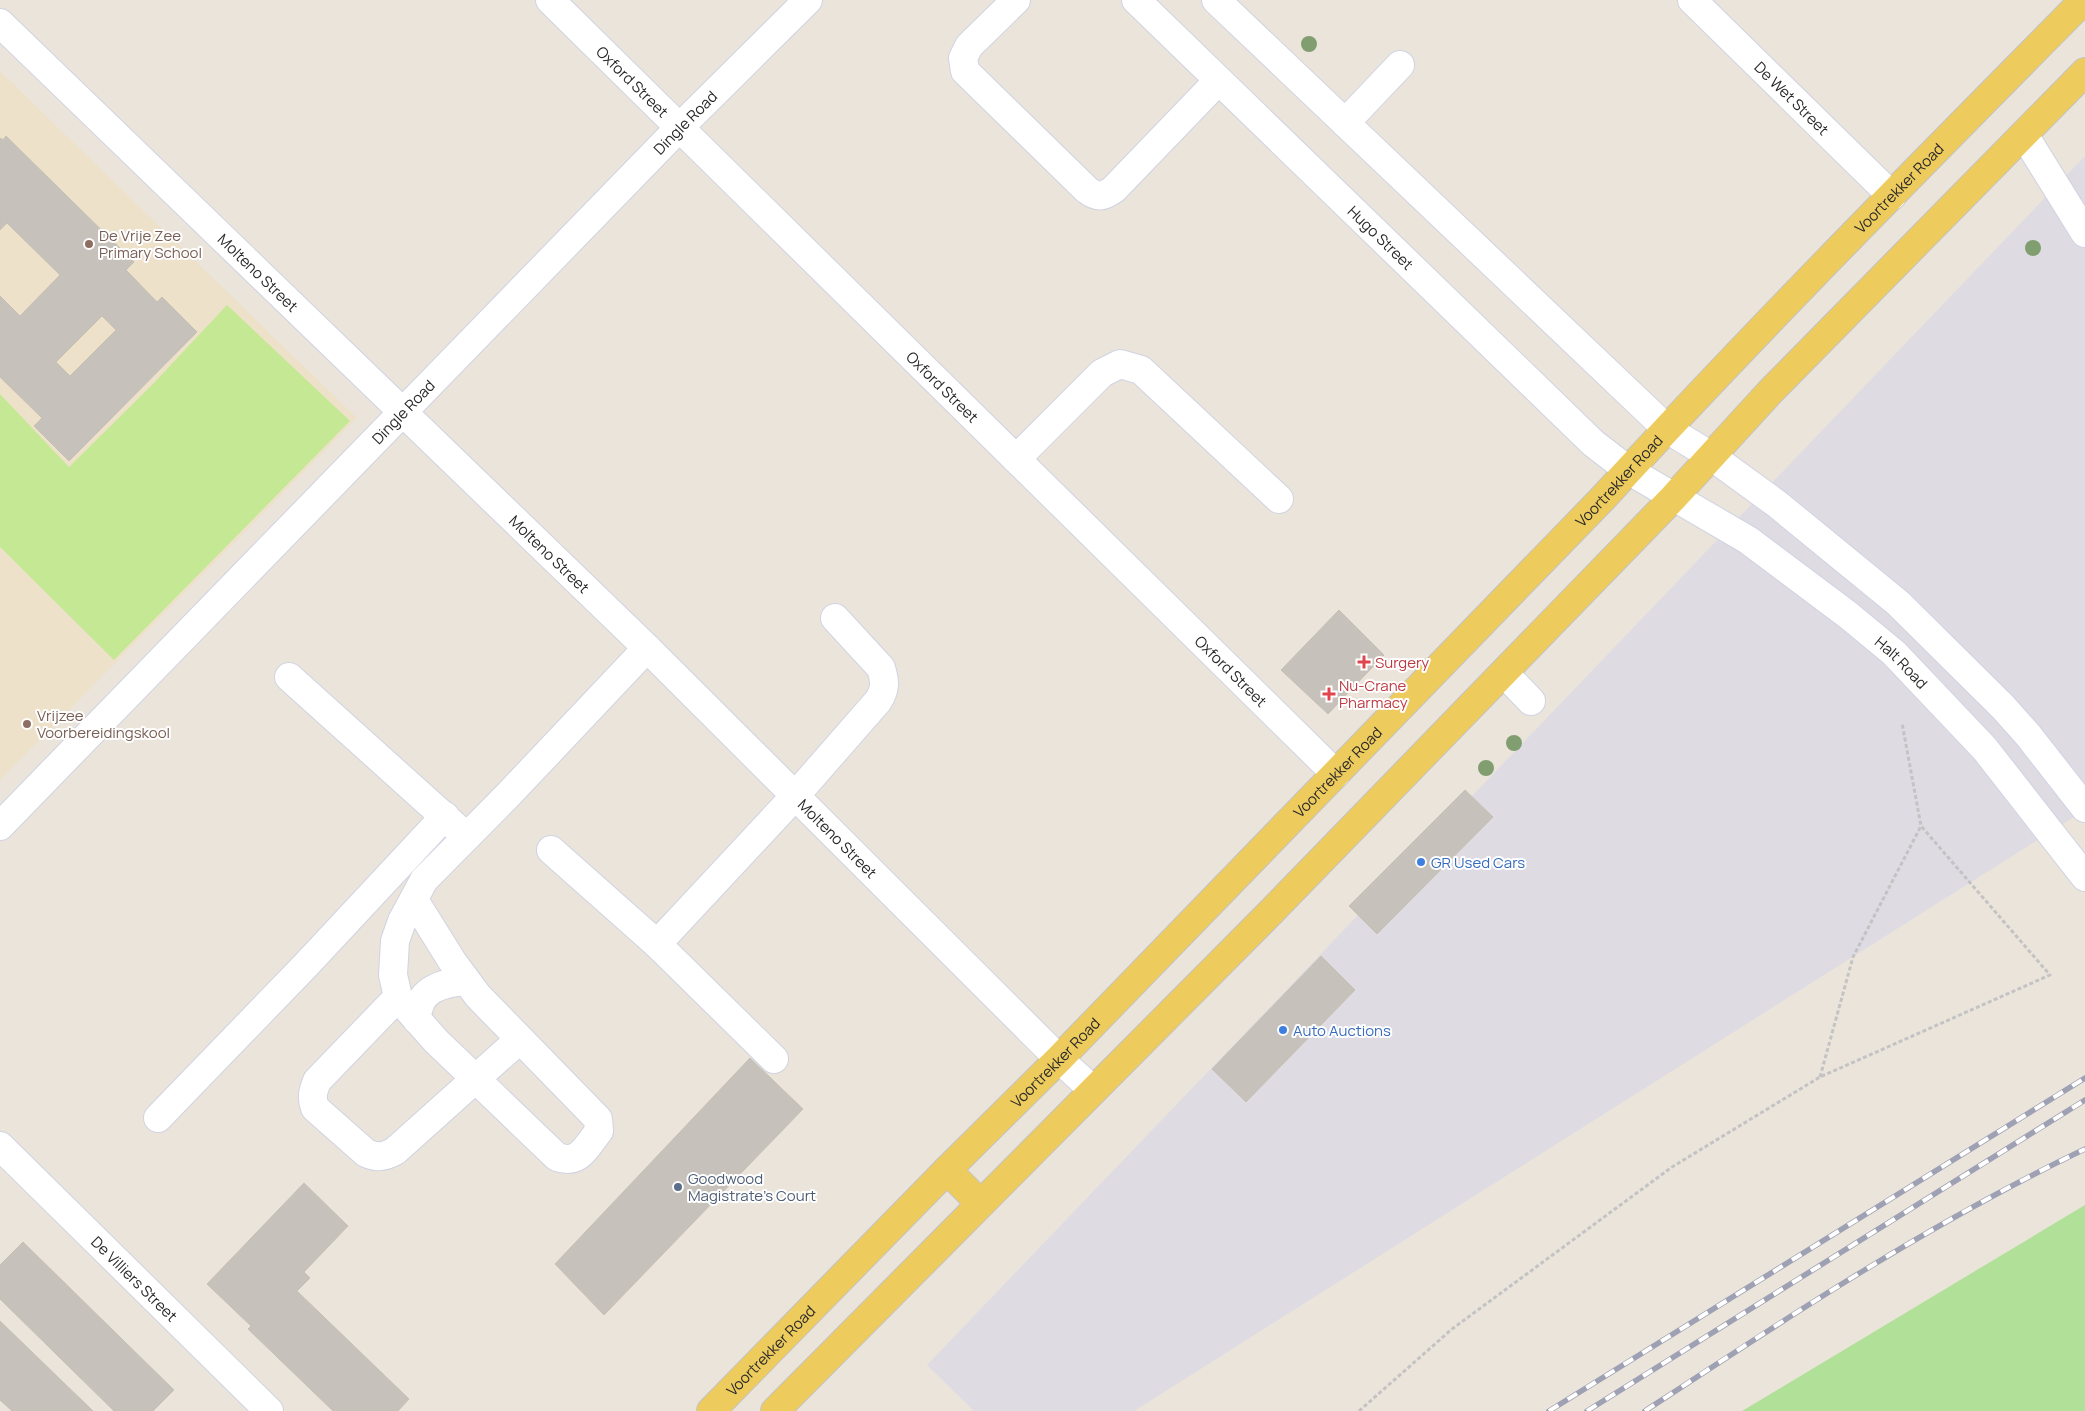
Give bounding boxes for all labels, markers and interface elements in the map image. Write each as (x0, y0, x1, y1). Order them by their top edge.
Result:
street label: Oxford Street (592, 41, 673, 122)
street label: De Wet Street (1750, 57, 1834, 139)
street label: Dingle Road (649, 86, 721, 159)
street label: Voortrekker Road (1850, 138, 1948, 238)
street label: Hugo Street (1343, 201, 1418, 274)
place label: De Vrije Zee Primary School (99, 225, 202, 263)
street label: Molteno Street (213, 229, 303, 316)
marker: De Vrije Zee Primary School (83, 238, 95, 250)
street label: Oxford Street (902, 346, 983, 427)
street label: Dingle Road (367, 375, 439, 449)
street label: Voortrekker Road (1570, 430, 1667, 531)
street label: Molteno Street (505, 510, 594, 598)
street label: Oxford Street (1190, 630, 1272, 711)
street label: Halt Road (1871, 631, 1933, 693)
place label: Surgery (1375, 652, 1429, 673)
marker: Surgery (1357, 655, 1371, 669)
place label: Nu-Crane Pharmacy (1339, 675, 1408, 713)
marker: Nu-Crane Pharmacy (1323, 688, 1335, 700)
place label: Vrijzee Voorbereidingskool (37, 705, 170, 743)
marker: Vrijzee Voorbereidingskool (21, 718, 33, 730)
street label: Voortrekker Road (1289, 722, 1386, 822)
street label: Molteno Street (793, 794, 882, 882)
place label: GR Used Cars (1431, 852, 1525, 873)
marker: GR Used Cars (1415, 856, 1427, 868)
street label: Voortrekker Road (1006, 1013, 1104, 1112)
place label: Auto Auctions (1293, 1020, 1391, 1041)
marker: Auto Auctions (1277, 1024, 1289, 1036)
place label: Goodwood Magistrate's Court (688, 1168, 816, 1206)
marker: Goodwood Magistrate's Court (672, 1181, 684, 1193)
street label: De Villiers Street (87, 1231, 182, 1326)
street label: Voortrekker Road (721, 1300, 820, 1400)

